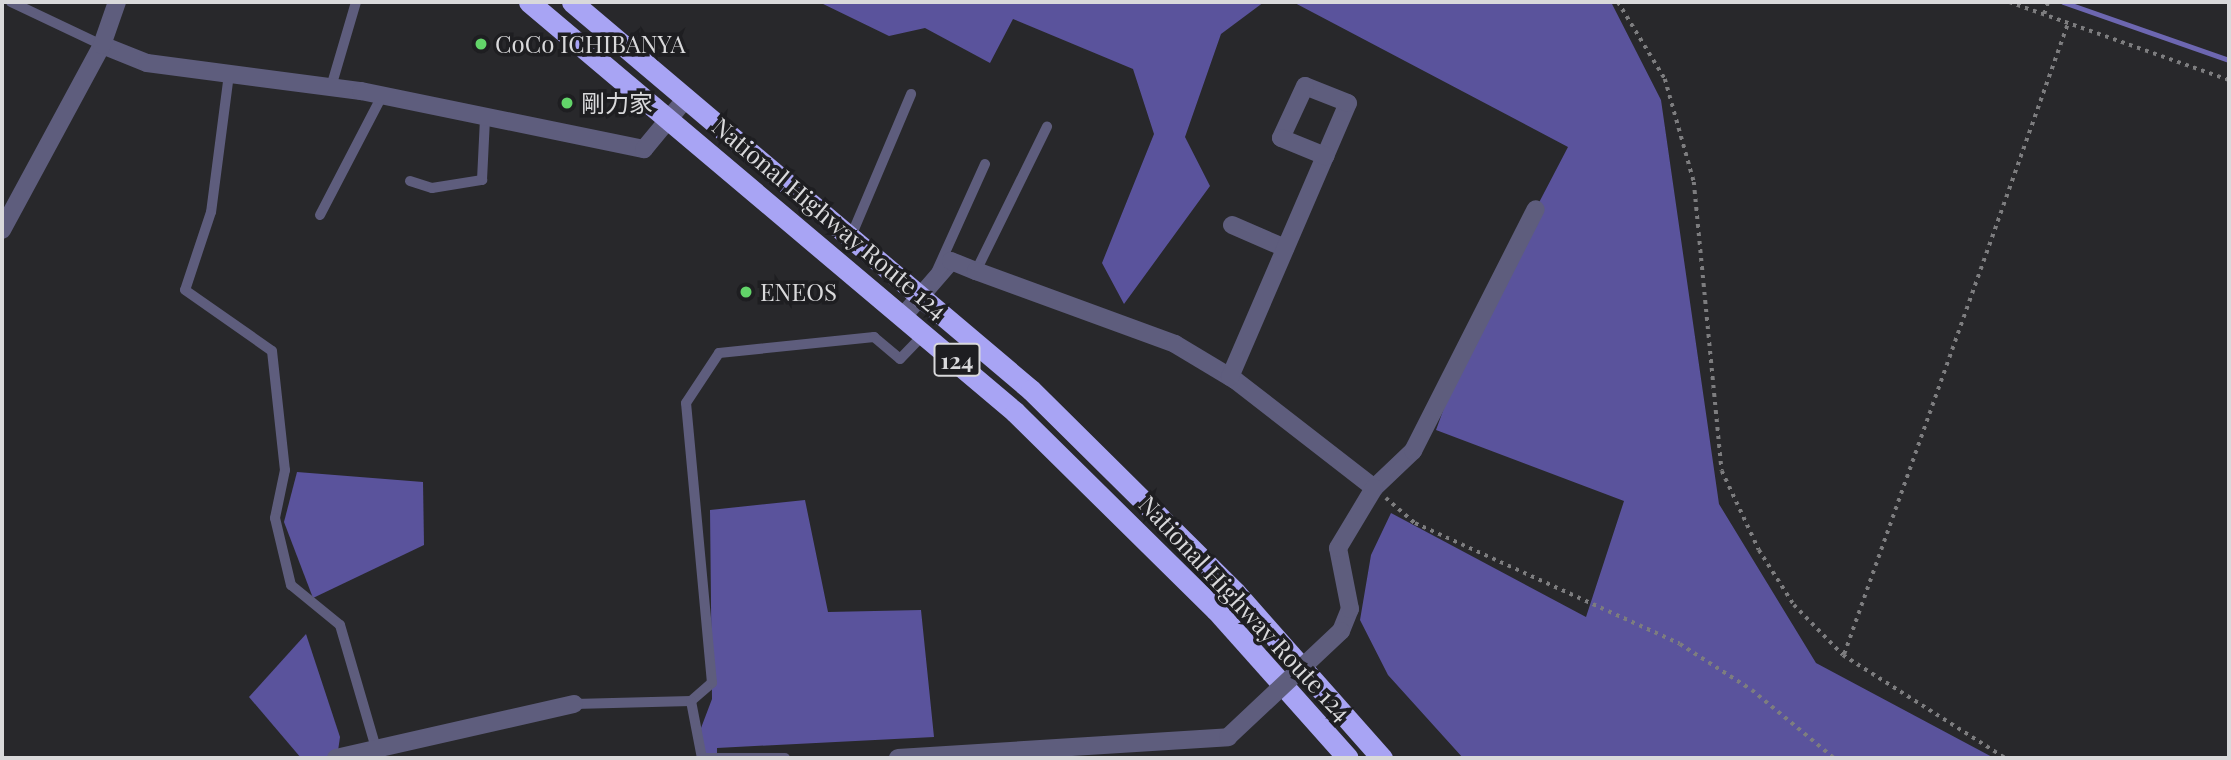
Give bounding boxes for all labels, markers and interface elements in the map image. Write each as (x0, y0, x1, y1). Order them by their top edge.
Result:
place label: CoCo ICHIBANYA (495, 30, 686, 58)
marker: CoCo ICHIBANYA (473, 36, 489, 52)
place label: 剛力家 (581, 89, 653, 117)
marker: 剛力家 (559, 95, 575, 111)
street label: National Highway Route 124 (707, 111, 953, 325)
place label: ENEOS (760, 278, 837, 306)
marker: ENEOS (738, 284, 754, 300)
road number: 124 (932, 340, 982, 380)
street label: National Highway Route 124 (1133, 489, 1357, 727)

